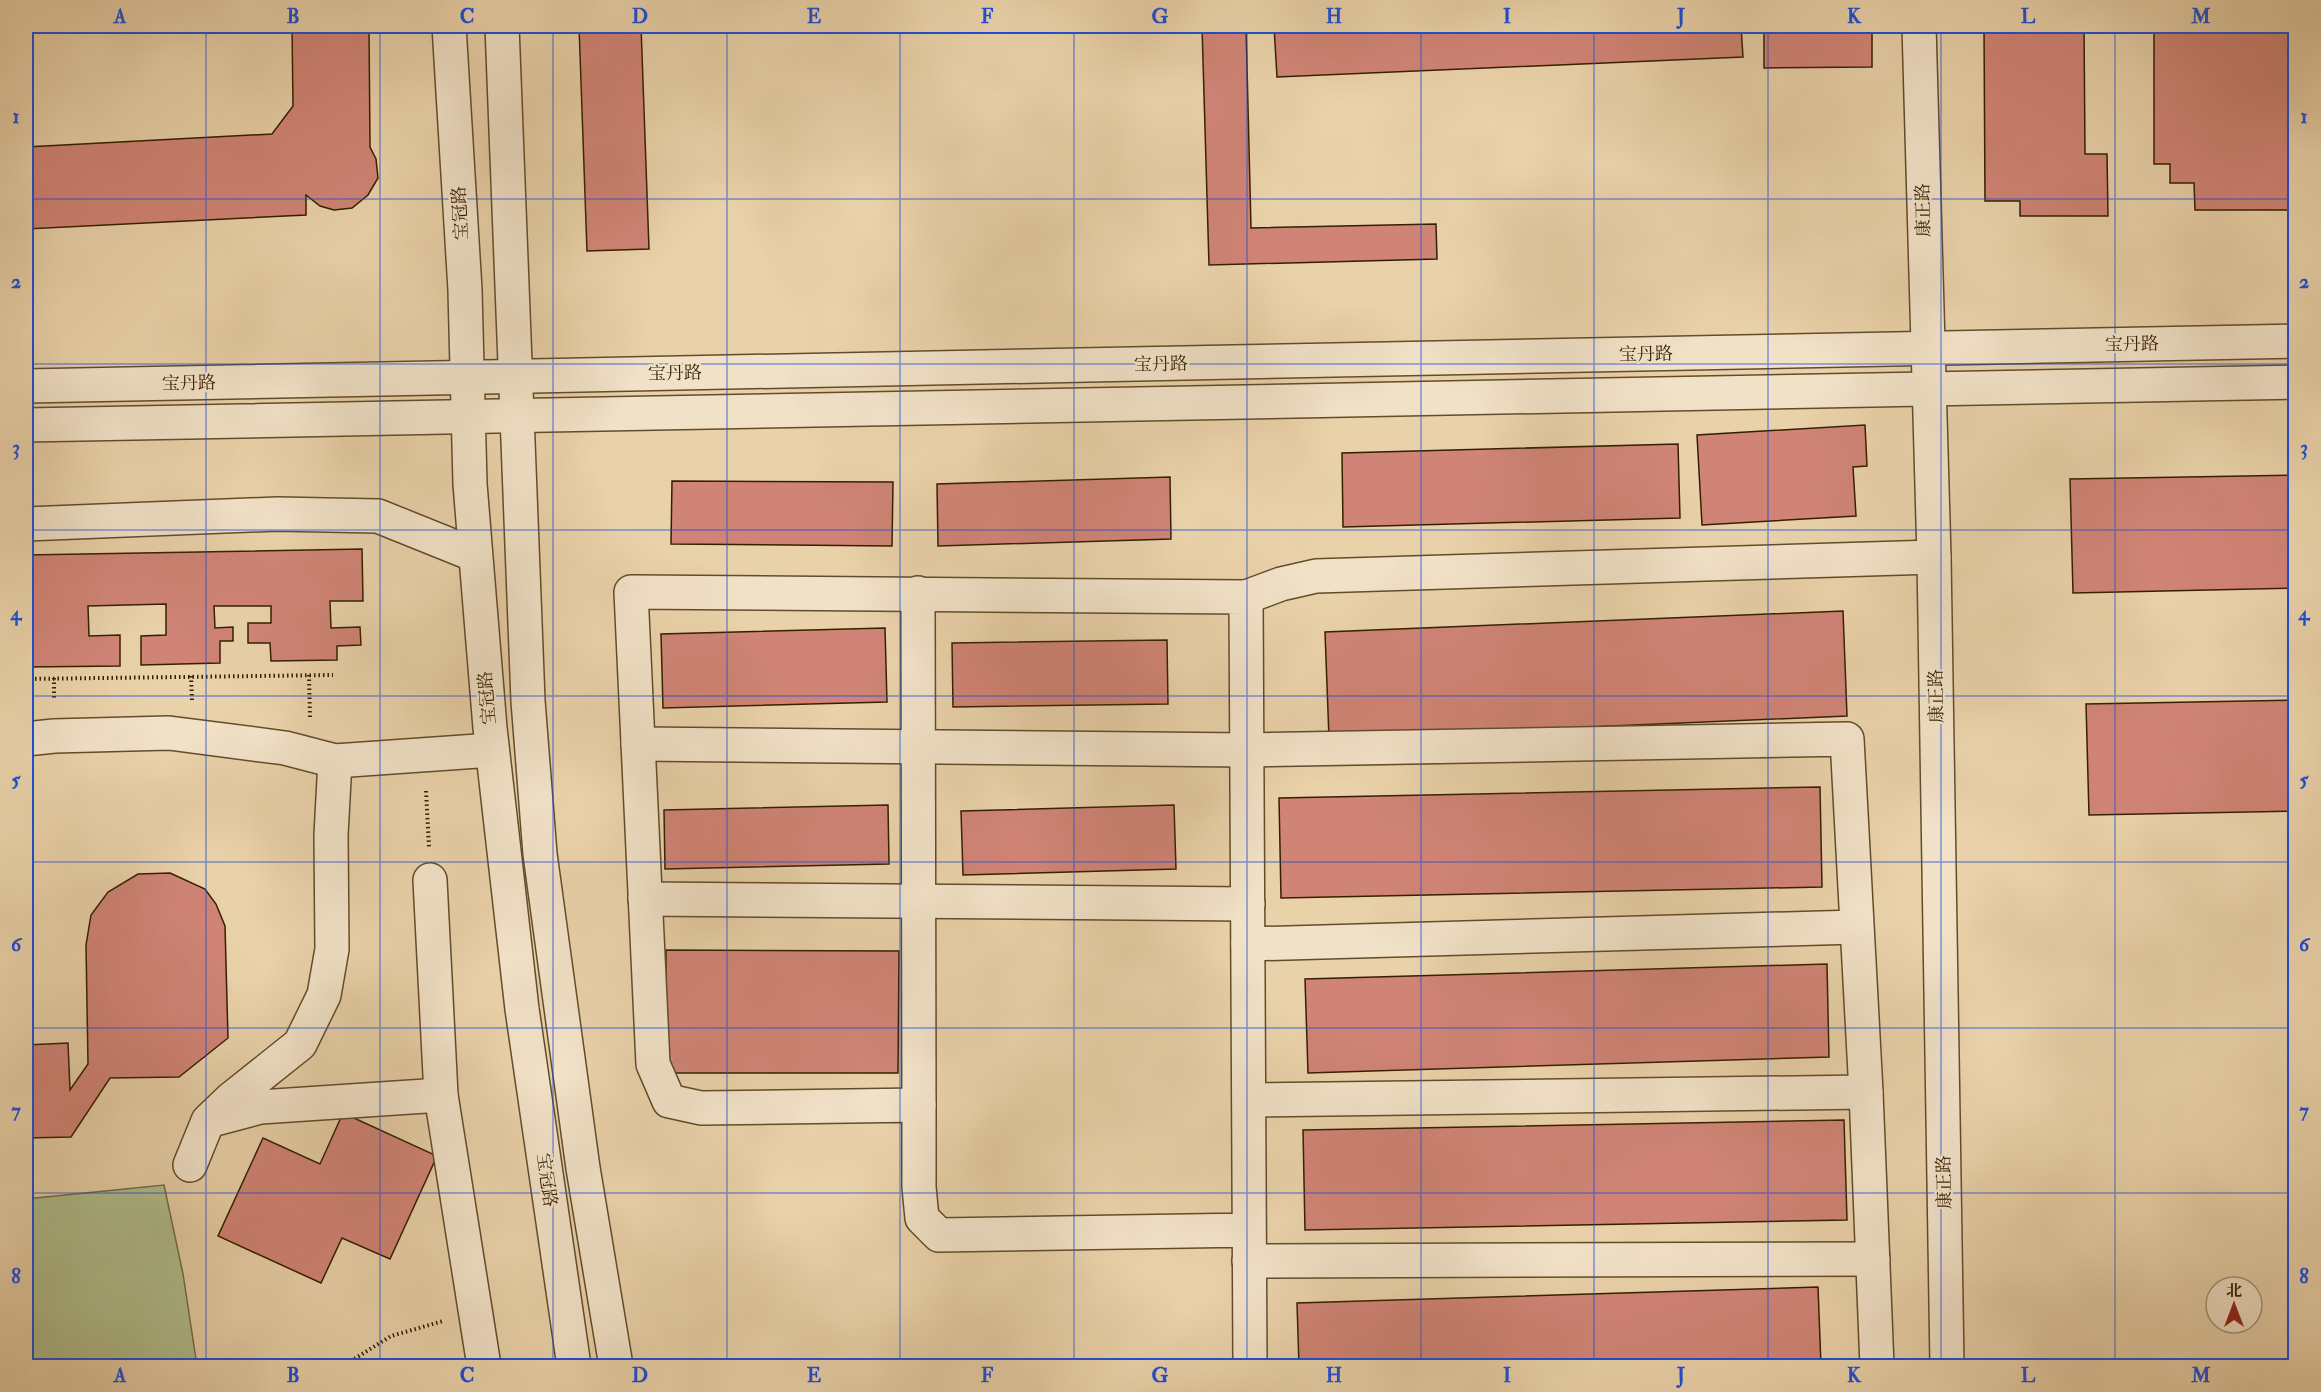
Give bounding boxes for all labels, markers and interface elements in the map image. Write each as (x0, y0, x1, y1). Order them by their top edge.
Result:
text: A (113, 4, 127, 29)
text: B (286, 4, 300, 29)
text: C (460, 4, 474, 29)
text: D (632, 4, 648, 29)
text: E (807, 4, 822, 29)
text: F (981, 4, 994, 29)
text: G (1152, 4, 1169, 29)
text: H (1326, 4, 1342, 29)
text: I (1503, 4, 1511, 29)
text: J (1676, 4, 1685, 29)
text: K (1847, 4, 1862, 29)
text: L (2021, 4, 2036, 29)
text: M (2190, 4, 2211, 29)
text: 1 (12, 104, 20, 129)
text: 1 (2300, 104, 2308, 129)
street label: 康正路 (1912, 183, 1935, 237)
street label: 宝冠路 (448, 185, 473, 241)
text: 2 (11, 269, 21, 294)
text: 2 (2299, 269, 2309, 294)
street label: 宝丹路 (2105, 333, 2159, 356)
street label: 宝丹路 (1619, 343, 1673, 366)
street label: 宝丹路 (1134, 353, 1188, 376)
street label: 宝丹路 (648, 362, 702, 385)
street label: 宝丹路 (162, 372, 216, 395)
text: 3 (12, 435, 20, 460)
text: 3 (2300, 435, 2308, 460)
text: 4 (10, 601, 23, 626)
text: 4 (2298, 601, 2311, 626)
street label: 康正路 (1925, 669, 1948, 723)
street label: 宝冠路 (474, 670, 501, 726)
text: 5 (12, 767, 22, 792)
text: 5 (2300, 767, 2310, 792)
text: 6 (11, 932, 23, 957)
text: 6 (2299, 932, 2311, 957)
text: 7 (11, 1098, 21, 1123)
text: 7 (2299, 1098, 2309, 1123)
street label: 宝冠路 (531, 1152, 562, 1208)
street label: 康正路 (1933, 1155, 1956, 1209)
text: 8 (11, 1264, 21, 1289)
text: 8 (2299, 1264, 2309, 1289)
north arrow (2204, 1275, 2264, 1335)
text: 北 (2226, 1281, 2242, 1301)
text: A (113, 1363, 127, 1388)
text: B (286, 1363, 300, 1388)
text: C (460, 1363, 474, 1388)
text: D (632, 1363, 648, 1388)
text: E (807, 1363, 822, 1388)
text: F (981, 1363, 994, 1388)
text: G (1152, 1363, 1169, 1388)
text: H (1326, 1363, 1342, 1388)
text: I (1503, 1363, 1511, 1388)
text: J (1676, 1363, 1685, 1388)
text: K (1847, 1363, 1862, 1388)
text: L (2021, 1363, 2036, 1388)
text: M (2190, 1363, 2211, 1388)

